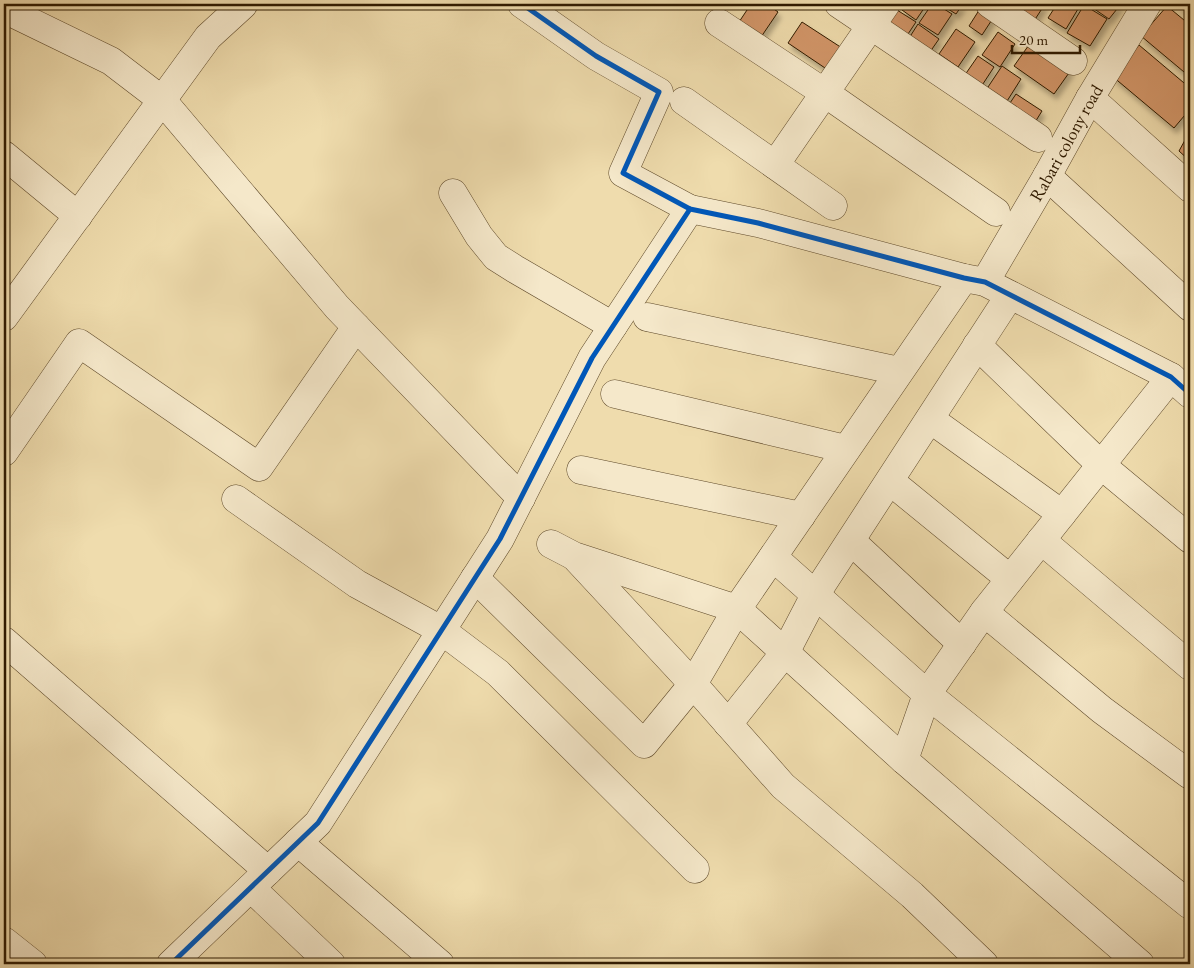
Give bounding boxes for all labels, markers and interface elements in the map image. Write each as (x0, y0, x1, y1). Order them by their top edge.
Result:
scale bar (1012, 22, 1079, 54)
text: 20 m (1019, 30, 1048, 49)
street label: Rabari colony road (1023, 79, 1108, 205)

